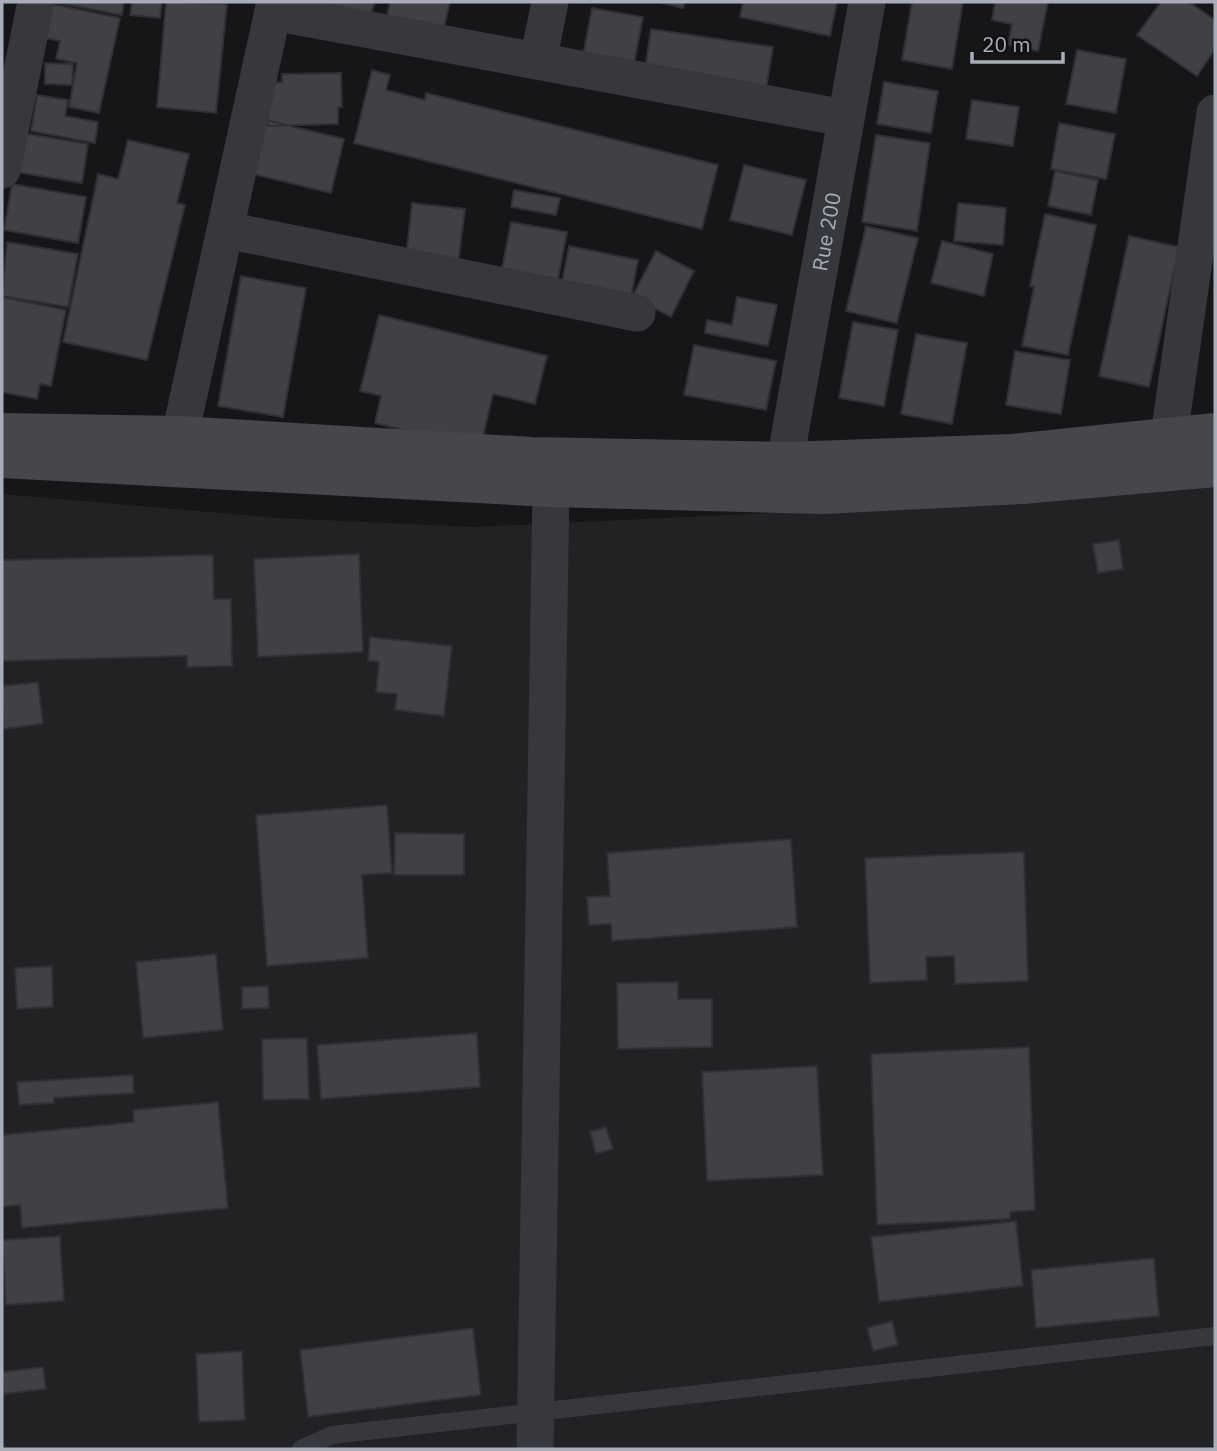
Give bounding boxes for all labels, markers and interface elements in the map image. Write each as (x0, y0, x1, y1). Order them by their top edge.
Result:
scale bar (972, 21, 1063, 65)
text: 20 m (982, 30, 1031, 58)
street label: Rue 200 (805, 190, 847, 273)

